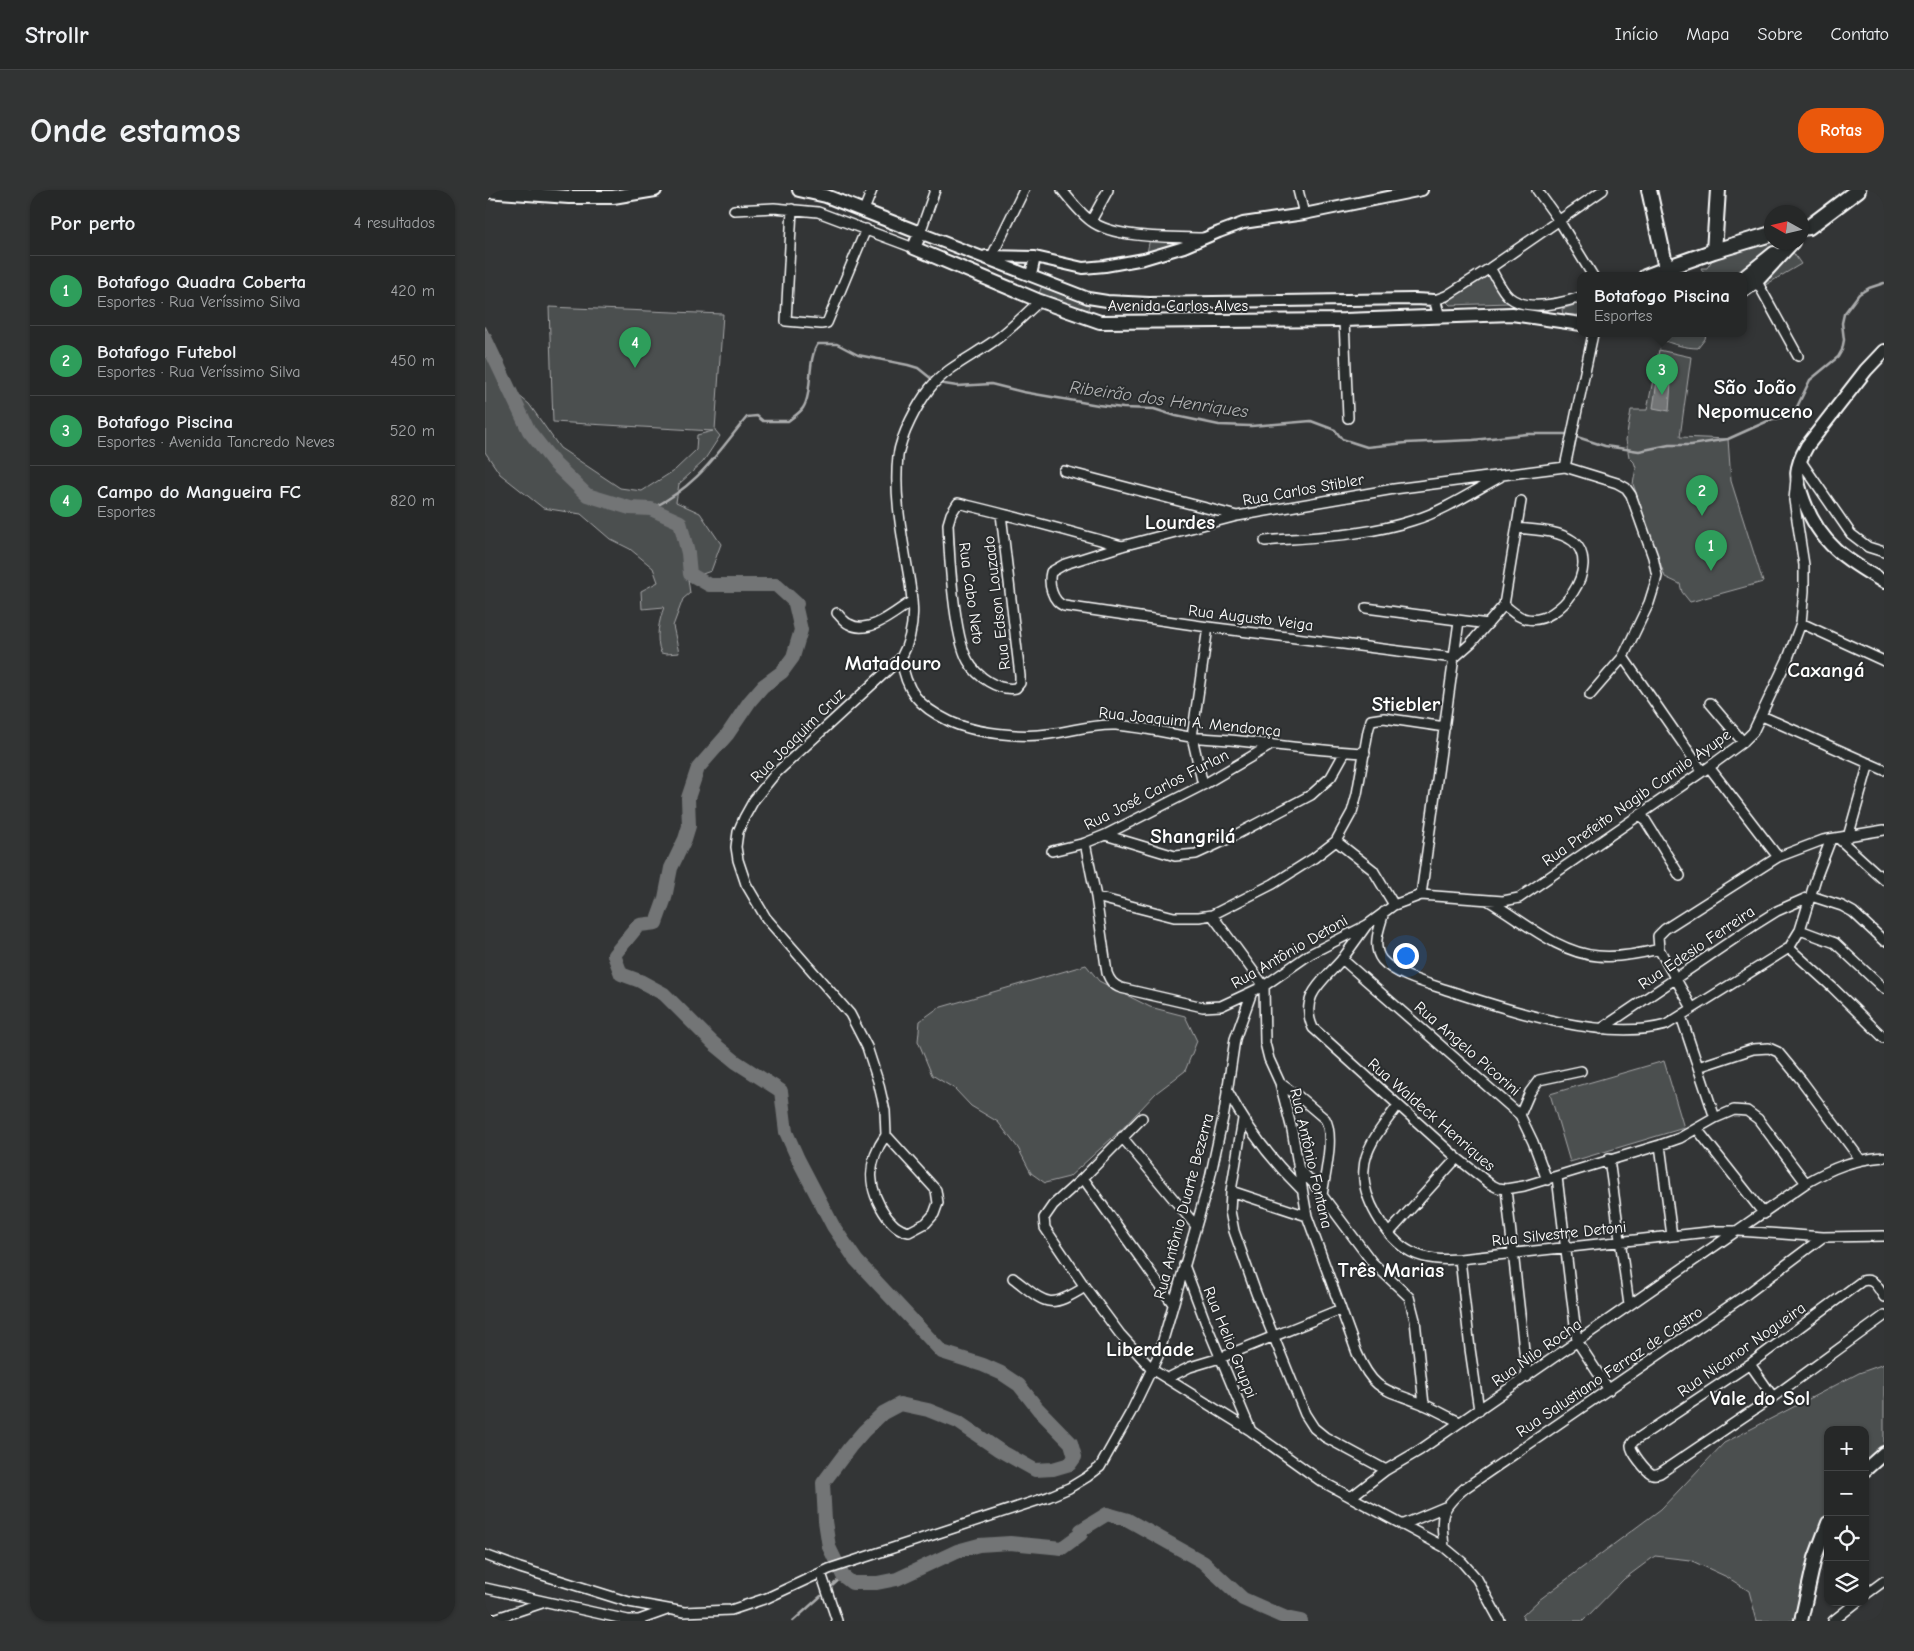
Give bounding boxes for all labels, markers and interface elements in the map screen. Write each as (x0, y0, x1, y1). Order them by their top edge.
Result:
text: Strollr (25, 21, 89, 49)
text: Início (1615, 24, 1658, 45)
text: Mapa (1686, 24, 1729, 45)
text: Sobre (1757, 24, 1802, 45)
text: Contato (1830, 24, 1889, 45)
button: Rotas (1798, 108, 1884, 153)
text: Onde estamos (30, 110, 241, 151)
north arrow (1764, 205, 1809, 250)
text: Por perto (50, 211, 135, 235)
text: 4 resultados (354, 214, 435, 232)
text: Botafogo Quadra Coberta (97, 271, 306, 293)
popup (1577, 272, 1747, 337)
text: 1 (63, 282, 69, 300)
text: 420 m (391, 282, 435, 300)
text: Botafogo Piscina (1594, 285, 1730, 307)
text: Esportes · Rua Veríssimo Silva (97, 293, 300, 311)
street label: Avenida Carlos Alves (1108, 297, 1249, 315)
text: Esportes (1594, 307, 1652, 325)
pin: 4 (619, 327, 651, 368)
text: Botafogo Futebol (97, 341, 237, 363)
text: 2 (62, 352, 70, 370)
text: 450 m (390, 352, 435, 370)
pin: 3 (1646, 354, 1678, 395)
text: Esportes · Rua Veríssimo Silva (97, 363, 300, 381)
district label: São João Nepomuceno (1697, 375, 1813, 423)
water label: Ribeirão dos Henriques (1068, 377, 1250, 423)
text: Botafogo Piscina (97, 411, 233, 433)
text: 3 (62, 422, 70, 440)
text: 520 m (390, 422, 435, 440)
text: Esportes · Avenida Tancredo Neves (97, 433, 335, 451)
street label: Rua Carlos Stibler (1241, 470, 1366, 510)
pin: 2 (1686, 475, 1718, 516)
text: Campo do Mangueira FC (97, 481, 301, 503)
text: 4 (62, 492, 70, 510)
text: 820 m (390, 492, 435, 510)
text: Esportes (97, 503, 155, 521)
district label: Lourdes (1145, 510, 1215, 534)
pin: 1 (1695, 530, 1727, 571)
street label: Rua Edson Louzado (980, 535, 1014, 671)
street label: Rua Cabo Neto (955, 541, 987, 645)
street label: Rua Augusto Veiga (1187, 601, 1315, 635)
district label: Matadouro (845, 651, 941, 675)
district label: Caxangá (1787, 658, 1865, 682)
street label: Rua Joaquim Cruz (747, 685, 848, 786)
district label: Stiebler (1372, 692, 1441, 716)
street label: Rua Joaquim A. Mendonça (1098, 703, 1282, 741)
street label: Rua Prefeito Nagib Camilo Ayupe (1539, 726, 1734, 870)
street label: Rua José Carlos Furlan (1081, 746, 1232, 834)
district label: Shangrilá (1150, 824, 1236, 848)
street label: Rua Edesio Ferreira (1635, 902, 1758, 993)
street label: Rua Antônio Detoni (1228, 911, 1351, 993)
your location (1393, 943, 1419, 969)
street label: Rua Angelo Picorini (1411, 998, 1524, 1100)
street label: Rua Waldeck Henriques (1364, 1055, 1499, 1175)
street label: Rua Antônio Fontana (1286, 1086, 1336, 1230)
street label: Rua Antônio Duarte Bezerra (1150, 1111, 1217, 1301)
street label: Rua Silvestre Detoni (1491, 1218, 1627, 1250)
district label: Três Marias (1338, 1258, 1444, 1282)
street label: Rua Helio Gruppi (1200, 1284, 1261, 1401)
street label: Rua Nicanor Nogueira (1674, 1299, 1809, 1401)
street label: Rua Salustiano Ferraz de Castro (1513, 1303, 1706, 1441)
street label: Rua Nilo Rocha (1488, 1315, 1585, 1390)
district label: Liberdade (1106, 1337, 1194, 1361)
district label: Vale do Sol (1710, 1386, 1810, 1410)
map controls (1824, 1426, 1869, 1606)
button: + (1824, 1426, 1869, 1471)
button: − (1824, 1471, 1869, 1516)
button: locate (1824, 1516, 1869, 1561)
button: layers (1824, 1561, 1869, 1606)

